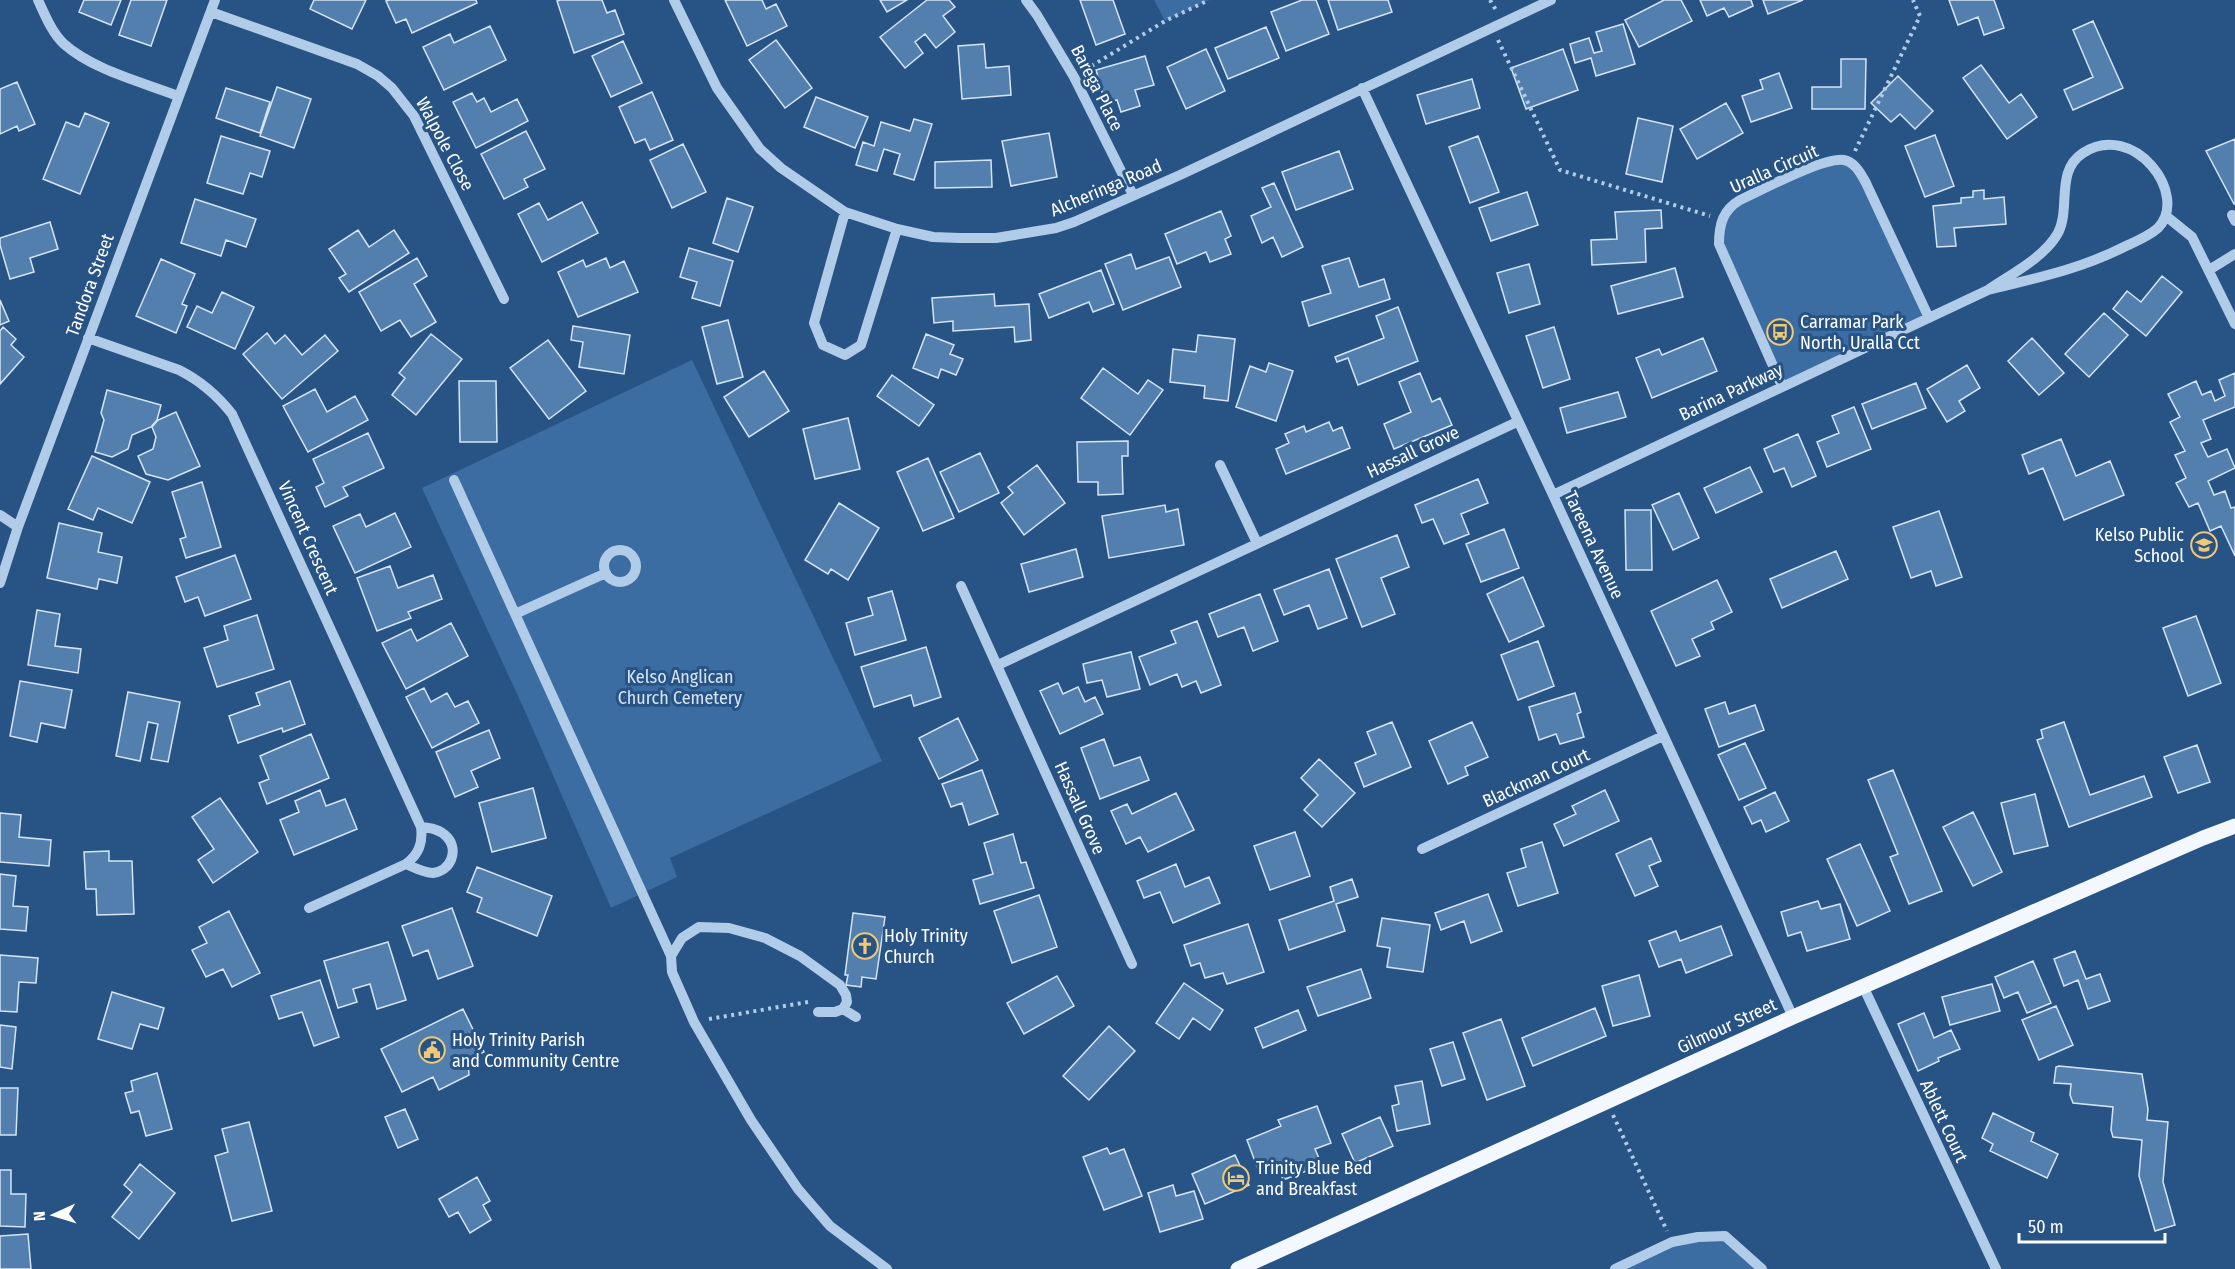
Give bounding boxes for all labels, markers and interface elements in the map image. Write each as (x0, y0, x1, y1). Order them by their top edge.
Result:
street label: Barega Place (1066, 41, 1128, 135)
street label: Walpole Close (411, 93, 479, 195)
street label: Uralla Circuit (1726, 140, 1822, 198)
street label: Alcheringa Road (1047, 155, 1165, 221)
street label: Tandora Street (61, 230, 119, 339)
place label: Carramar Park North, Uralla Cct (1800, 311, 1920, 354)
bus stop icon: Carramar Park North, Uralla Cct (1765, 317, 1795, 347)
street label: Barina Parkway (1676, 358, 1786, 426)
street label: Hassall Grove (1363, 421, 1463, 483)
street label: Vincent Crescent (273, 478, 343, 598)
street label: Tareena Avenue (1559, 488, 1629, 603)
place label: Kelso Public School (2095, 524, 2184, 567)
school or university icon: Kelso Public School (2189, 530, 2219, 560)
park label: Kelso Anglican Church Cemetery (618, 666, 742, 709)
street label: Blackman Court (1479, 744, 1593, 812)
street label: Hassall Grove (1050, 758, 1110, 858)
place label: Holy Trinity Church (884, 925, 968, 968)
church icon: Holy Trinity Church (850, 931, 880, 961)
street label: Gilmour Street (1674, 993, 1780, 1059)
place label: Holy Trinity Parish and Community Centre (452, 1029, 619, 1072)
public building icon: Holy Trinity Parish and Community Centre (417, 1035, 447, 1065)
street label: Ablett Court (1915, 1076, 1973, 1166)
place label: Trinity Blue Bed and Breakfast (1256, 1157, 1372, 1200)
hotel icon: Trinity Blue Bed and Breakfast (1221, 1163, 1251, 1193)
north arrow (24, 1185, 84, 1245)
scale bar (2019, 1206, 2164, 1244)
text: N (30, 1211, 49, 1221)
text: 50 m (2028, 1216, 2064, 1238)

